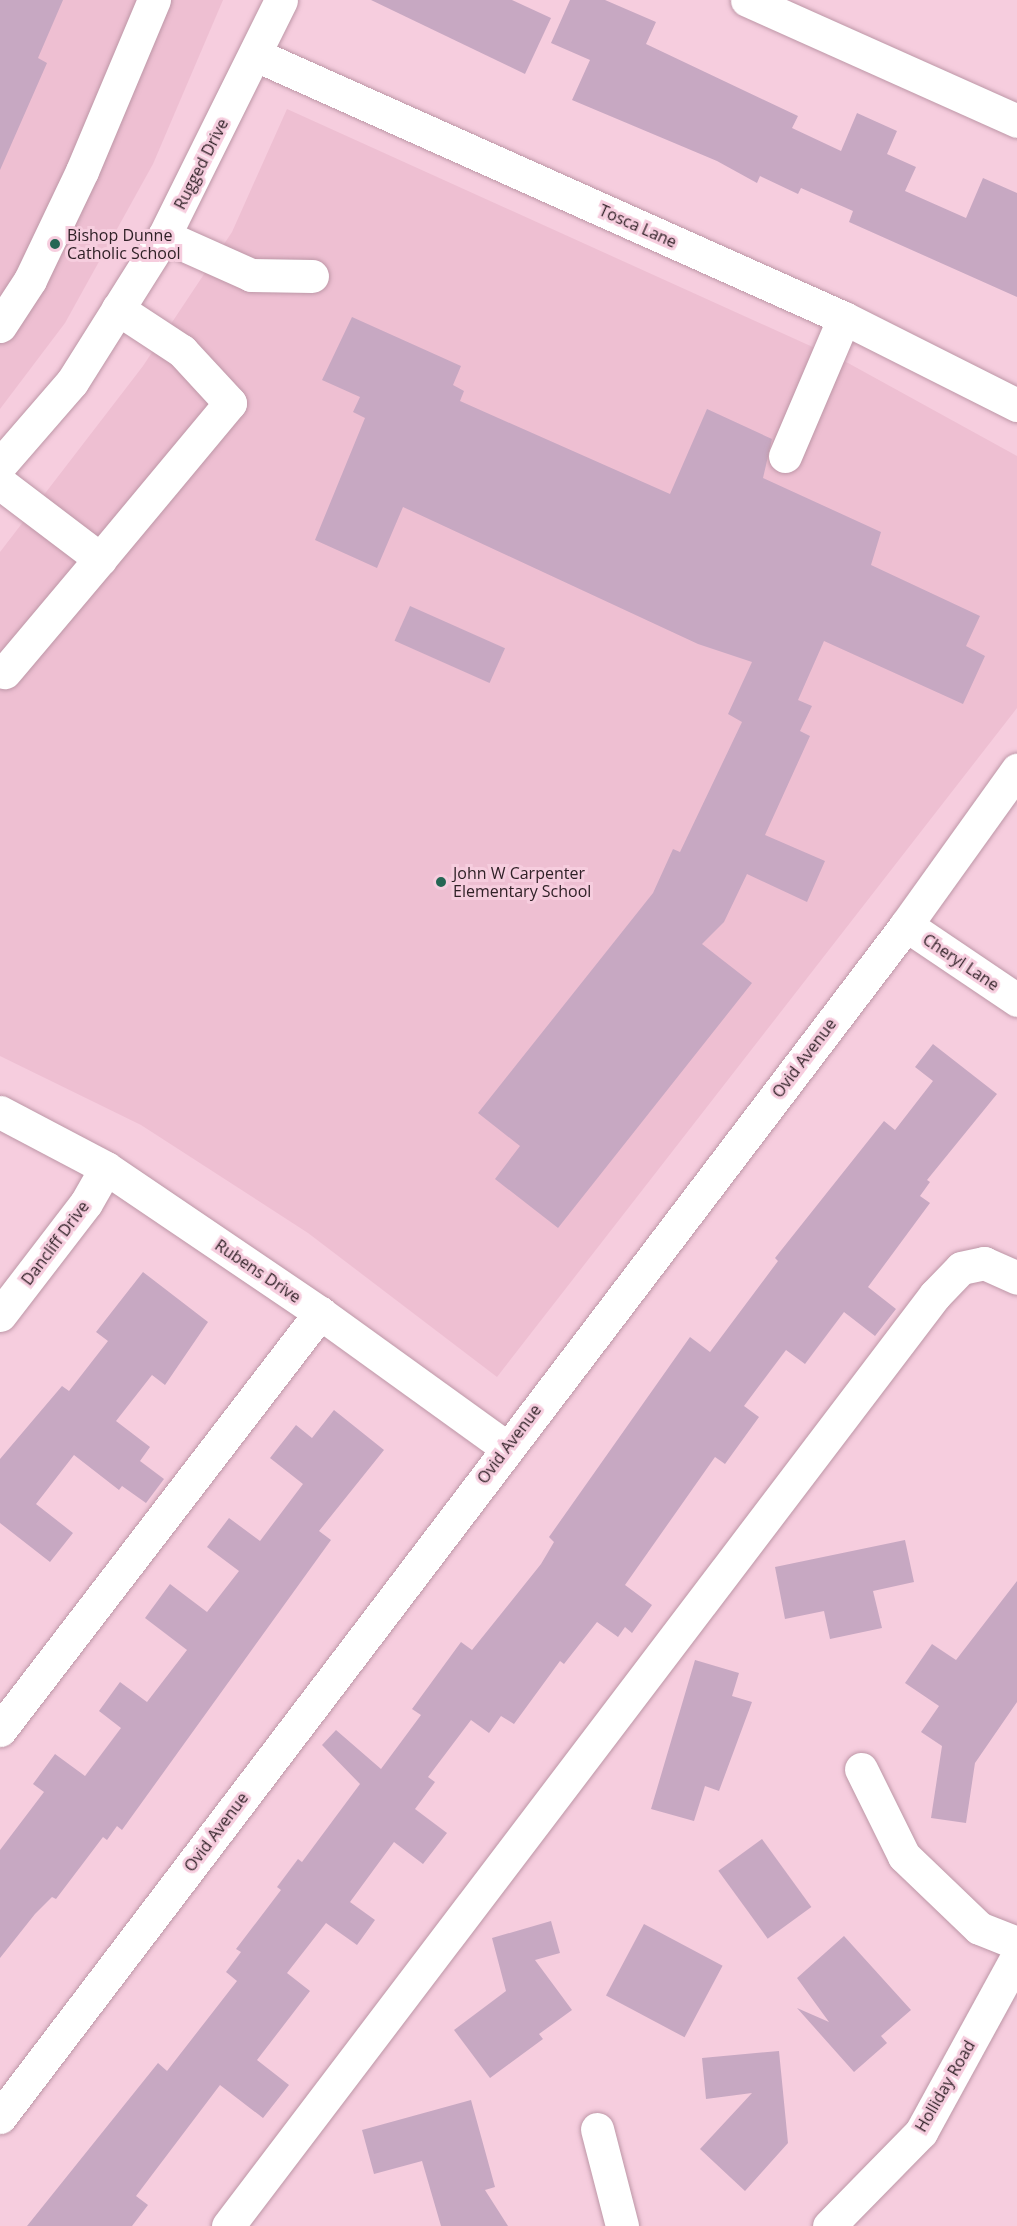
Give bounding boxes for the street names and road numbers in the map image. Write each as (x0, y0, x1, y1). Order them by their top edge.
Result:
street label: Rugged Drive (170, 115, 232, 213)
street label: Tosca Lane (596, 200, 680, 252)
street label: Cheryl Lane (919, 930, 1003, 994)
street label: Ovid Avenue (768, 1015, 840, 1101)
street label: Dancliff Drive (17, 1197, 93, 1289)
street label: Rubens Drive (212, 1235, 304, 1307)
street label: Ovid Avenue (473, 1401, 545, 1487)
street label: Ovid Avenue (180, 1789, 252, 1875)
street label: Holliday Road (911, 2037, 979, 2135)

